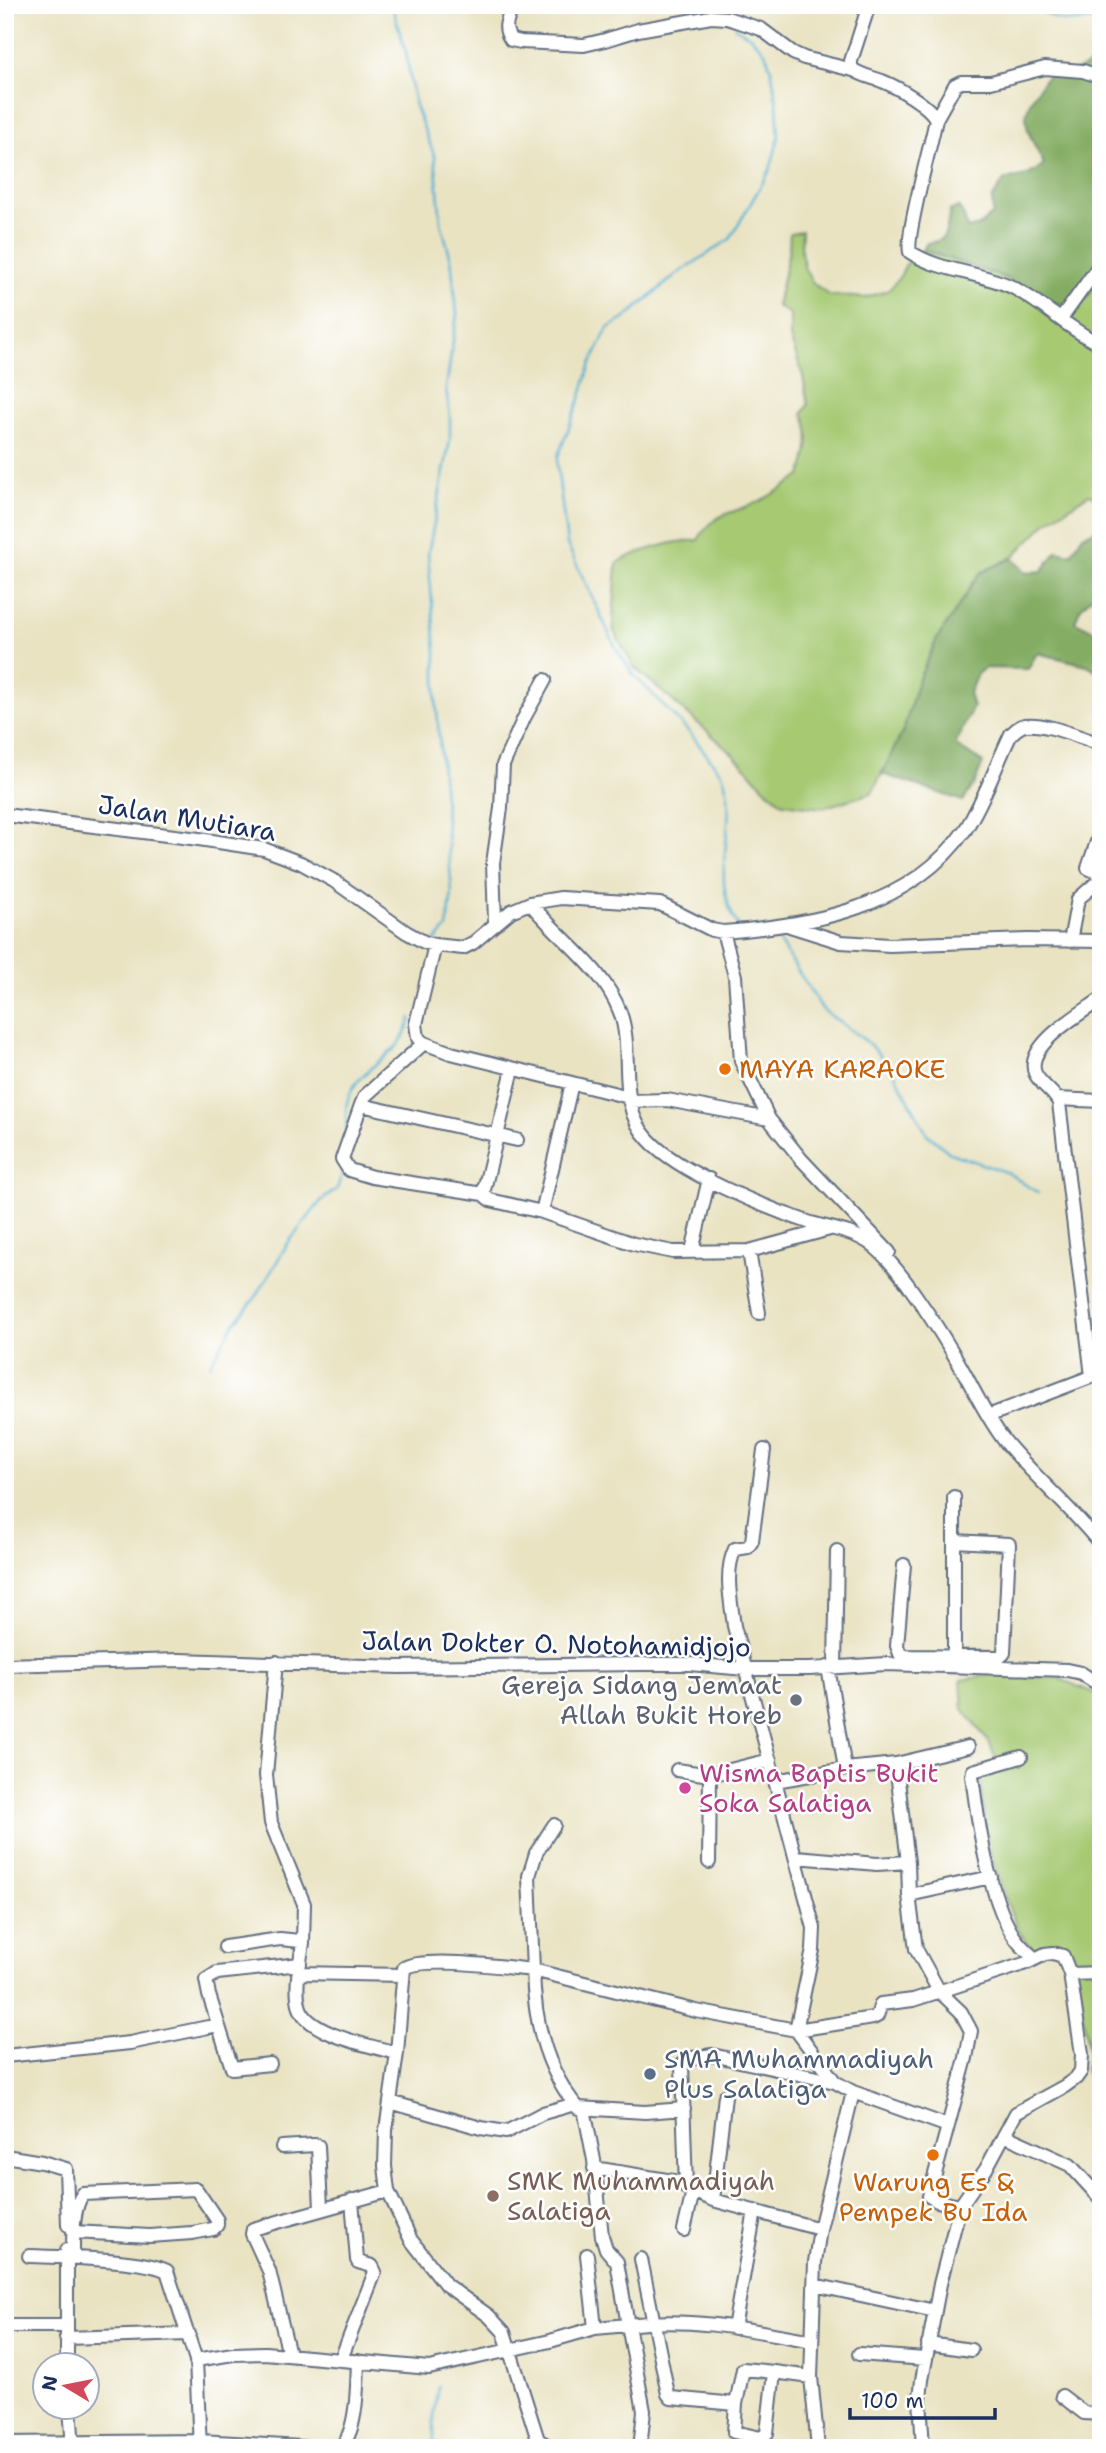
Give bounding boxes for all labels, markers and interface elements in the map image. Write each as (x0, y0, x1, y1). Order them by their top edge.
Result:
street label: Jalan Mutiara (95, 786, 279, 849)
place label: MAYA KARAOKE (739, 1051, 946, 1086)
marker: MAYA KARAOKE (717, 1061, 733, 1077)
street label: Jalan Dokter O. Notohamidjojo (361, 1623, 751, 1664)
place label: Gereja Sidang Jemaat Allah Bukit Horeb (501, 1667, 782, 1732)
marker: Gereja Sidang Jemaat Allah Bukit Horeb (788, 1692, 804, 1708)
place label: Wisma Baptis Bukit Soka Salatiga (699, 1755, 939, 1820)
marker: Wisma Baptis Bukit Soka Salatiga (677, 1780, 693, 1796)
place label: SMA Muhammadiyah Plus Salatiga (664, 2041, 934, 2106)
marker: SMA Muhammadiyah Plus Salatiga (642, 2066, 658, 2082)
marker: Warung Es & Pempek Bu Ida (925, 2147, 941, 2163)
place label: SMK Muhammadiyah Salatiga (507, 2163, 775, 2228)
place label: Warung Es & Pempek Bu Ida (839, 2164, 1027, 2229)
marker: SMK Muhammadiyah Salatiga (485, 2188, 501, 2204)
north arrow (32, 2352, 102, 2422)
text: N (36, 2374, 63, 2393)
scale bar (850, 2376, 996, 2420)
text: 100 m (861, 2387, 924, 2415)

